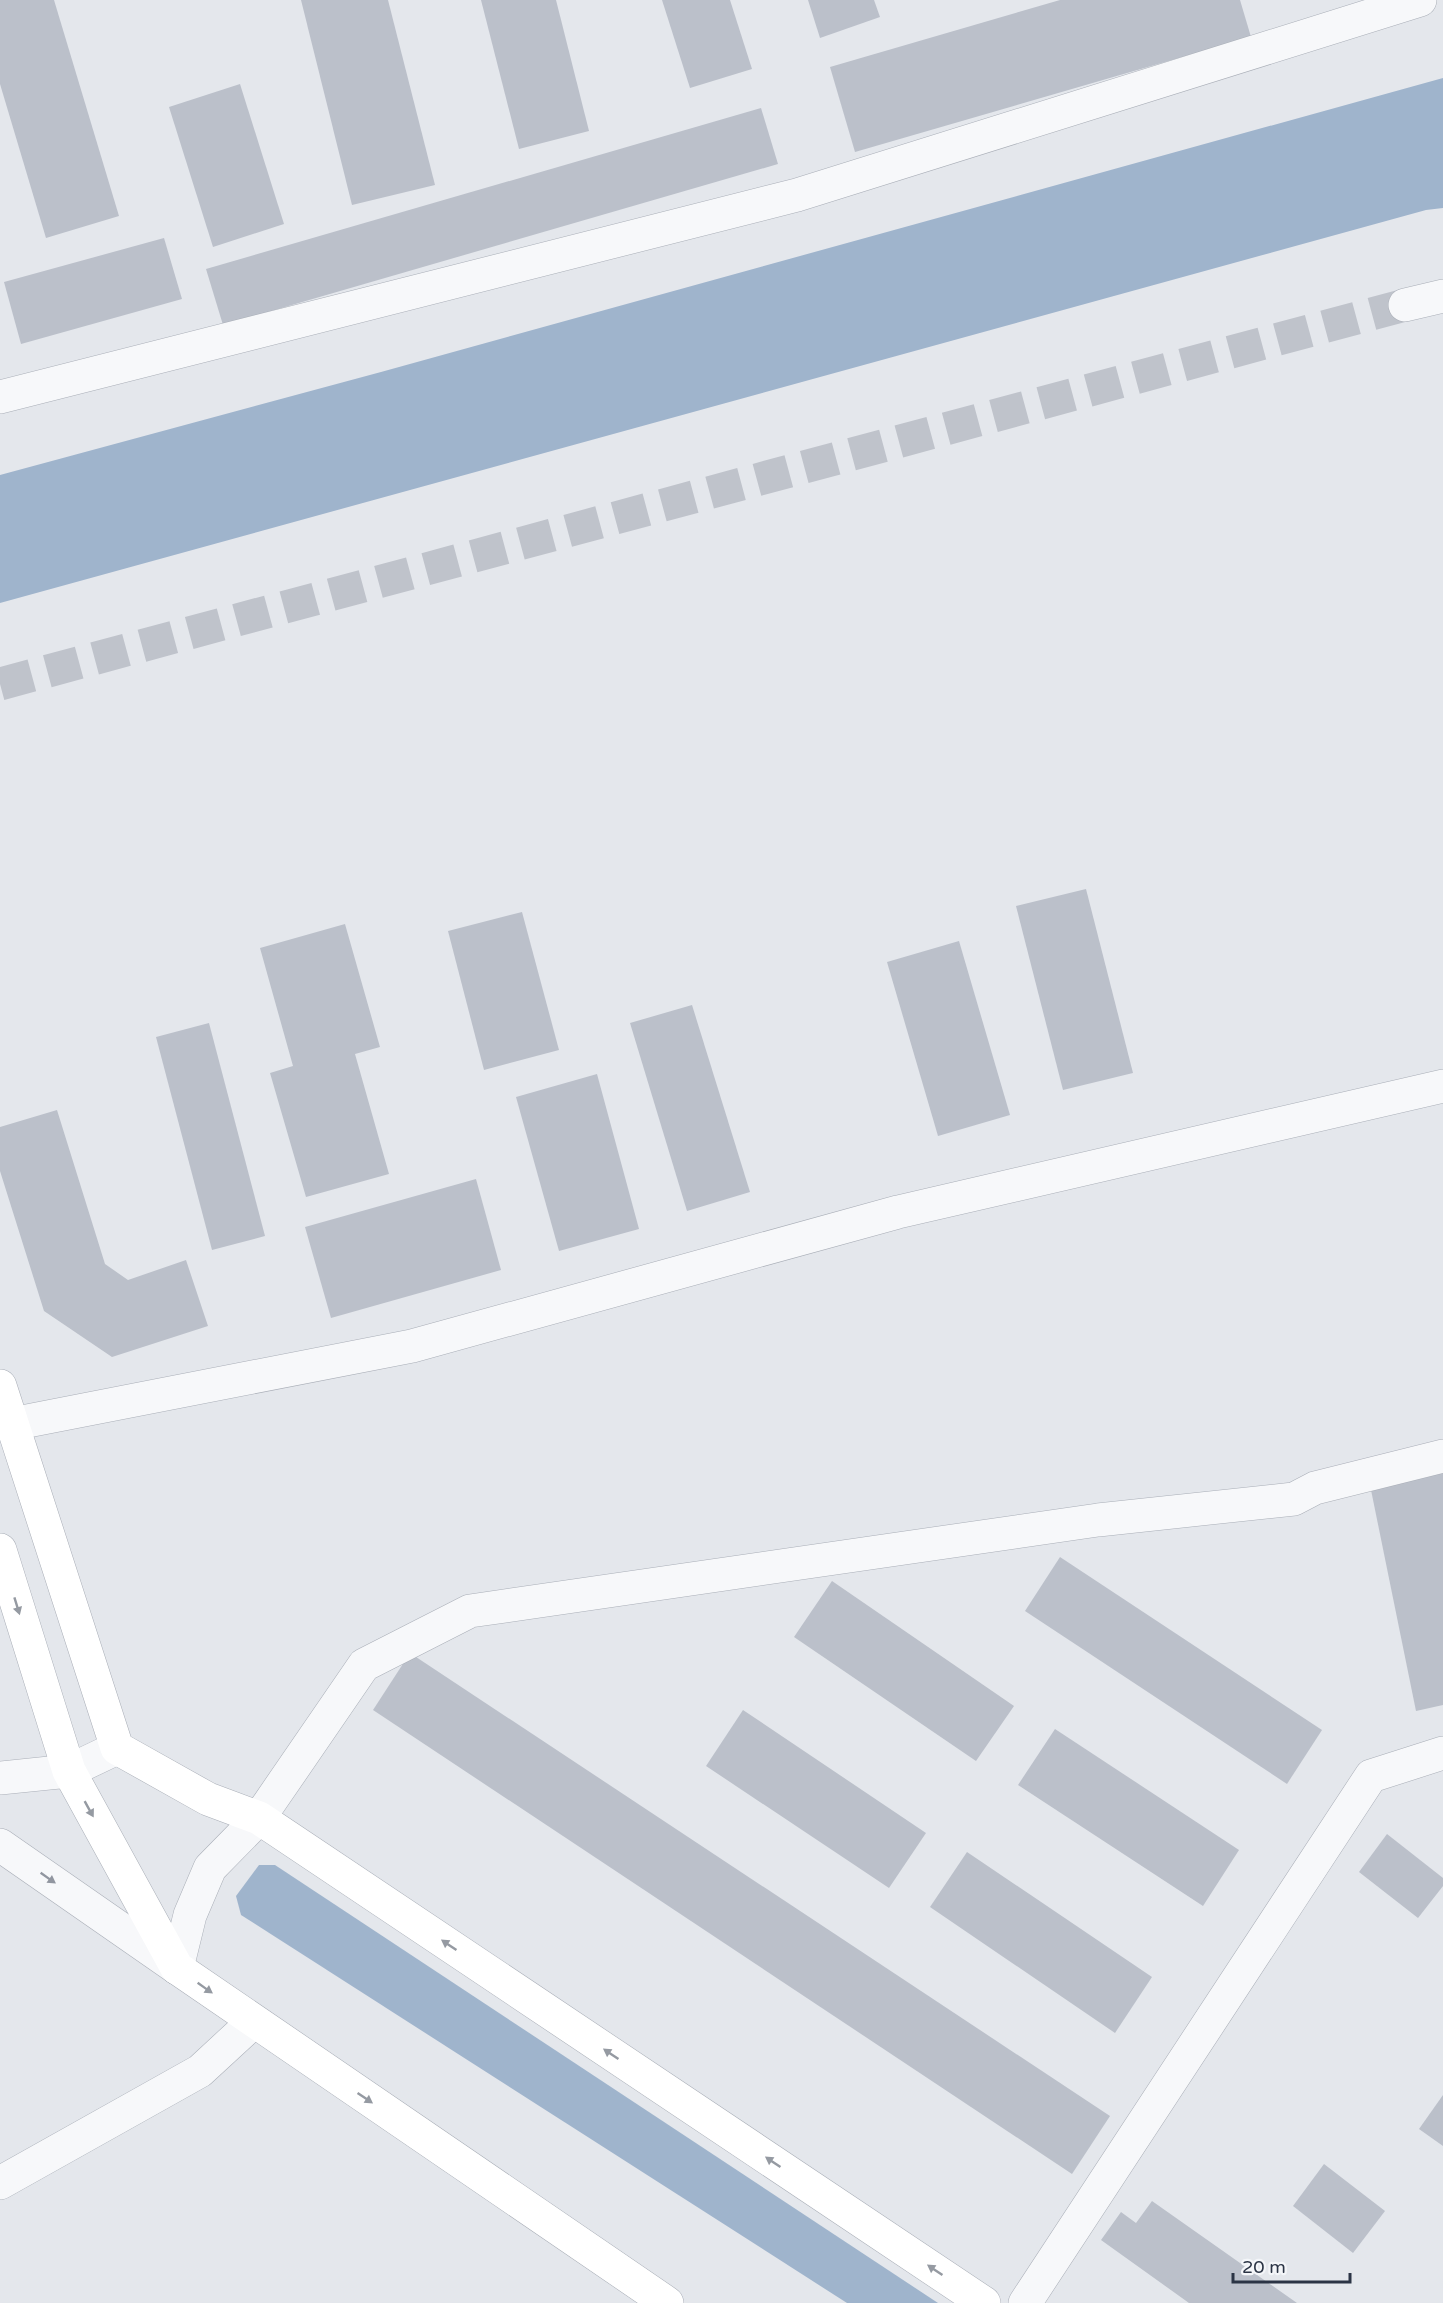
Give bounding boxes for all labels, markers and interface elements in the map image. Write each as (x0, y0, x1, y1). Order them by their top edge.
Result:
one-way arrow (13, 1597, 23, 1615)
one-way arrow (84, 1800, 94, 1817)
one-way arrow (40, 1872, 56, 1883)
one-way arrow (441, 1940, 457, 1951)
one-way arrow (196, 1982, 212, 1994)
one-way arrow (603, 2049, 619, 2060)
one-way arrow (357, 2092, 373, 2104)
one-way arrow (766, 2156, 782, 2168)
scale bar (1233, 2246, 1350, 2284)
text: 20 m (1242, 2256, 1286, 2278)
one-way arrow (927, 2265, 944, 2276)

